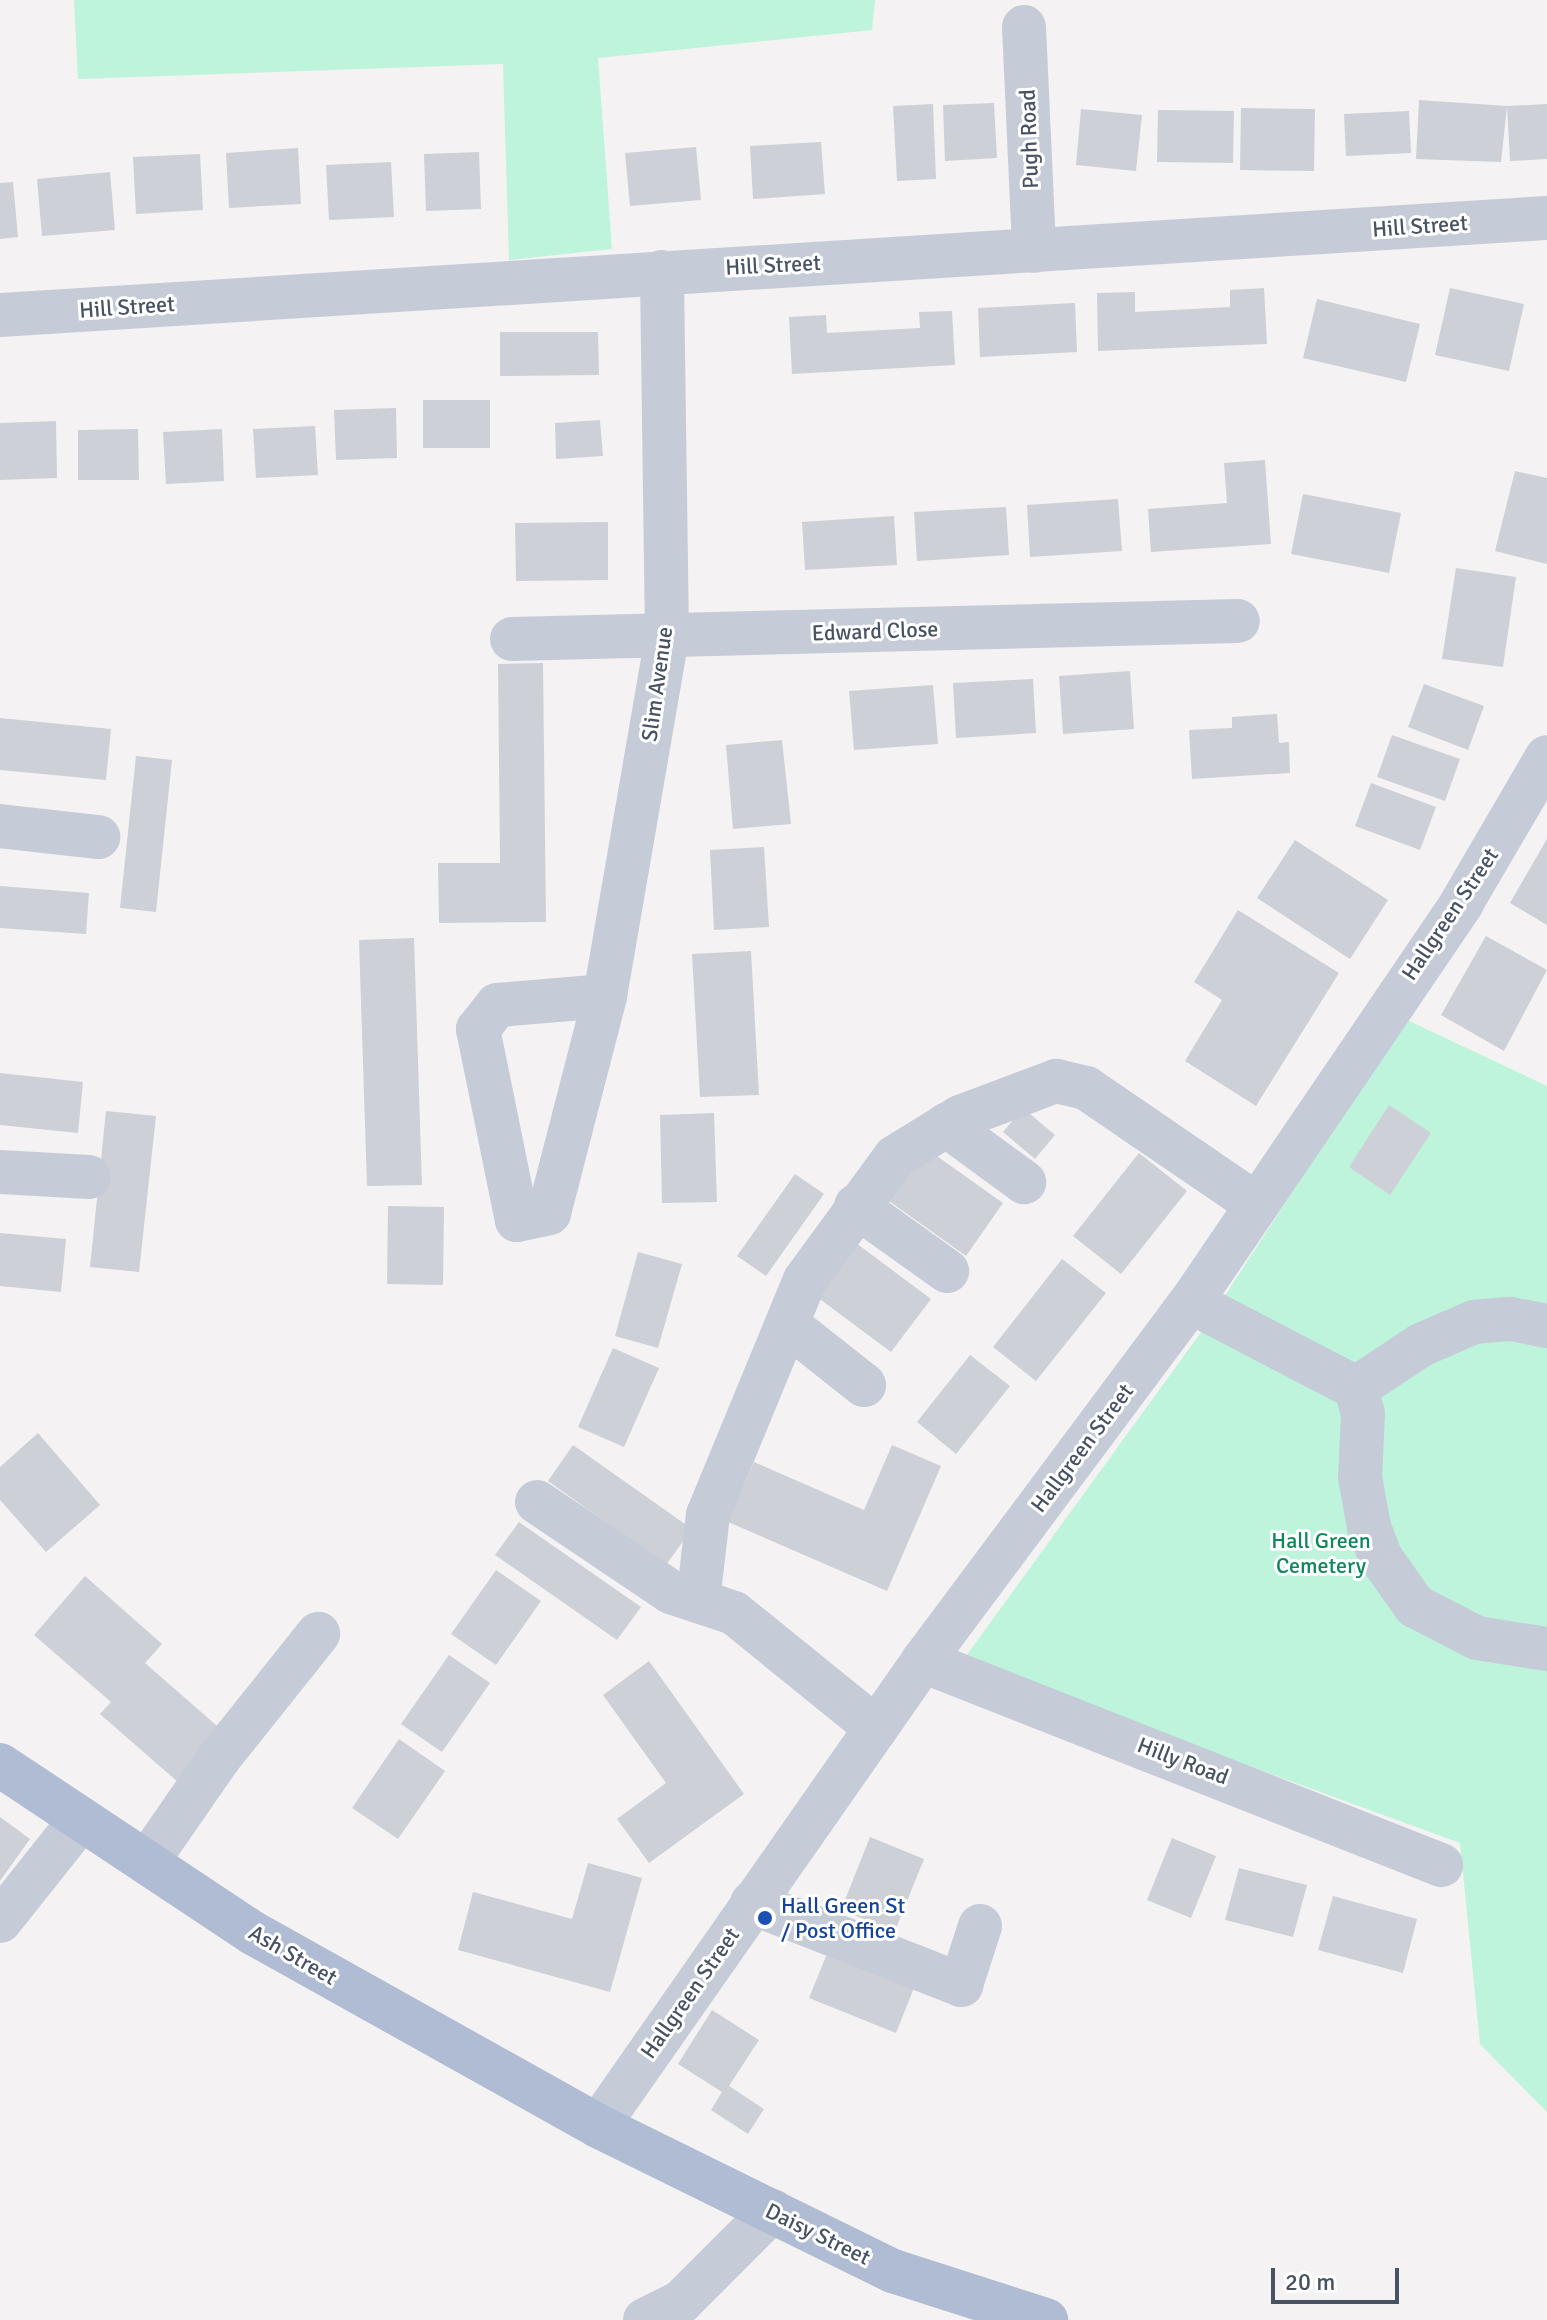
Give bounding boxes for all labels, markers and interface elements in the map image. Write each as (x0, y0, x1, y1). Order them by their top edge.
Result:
street label: Pugh Road (1014, 89, 1044, 189)
street label: Hill Street (1371, 209, 1469, 243)
street label: Hill Street (725, 249, 821, 281)
street label: Hill Street (78, 290, 176, 324)
street label: Edward Close (811, 616, 939, 646)
street label: Slim Avenue (636, 625, 678, 743)
street label: Hallgreen Street (1396, 843, 1504, 985)
street label: Hallgreen Street (1025, 1379, 1139, 1517)
park label: Hall Green Cemetery (1271, 1527, 1371, 1578)
street label: Hilly Road (1134, 1732, 1232, 1790)
place label: Hall Green St / Post Office (781, 1892, 905, 1944)
marker: Hall Green St / Post Office (756, 1909, 774, 1927)
street label: Ash Street (244, 1919, 342, 1991)
street label: Hallgreen Street (635, 1922, 745, 2064)
street label: Daisy Street (761, 2197, 875, 2271)
scale bar (1275, 2252, 1403, 2302)
text: 20 m (1285, 2267, 1335, 2297)

